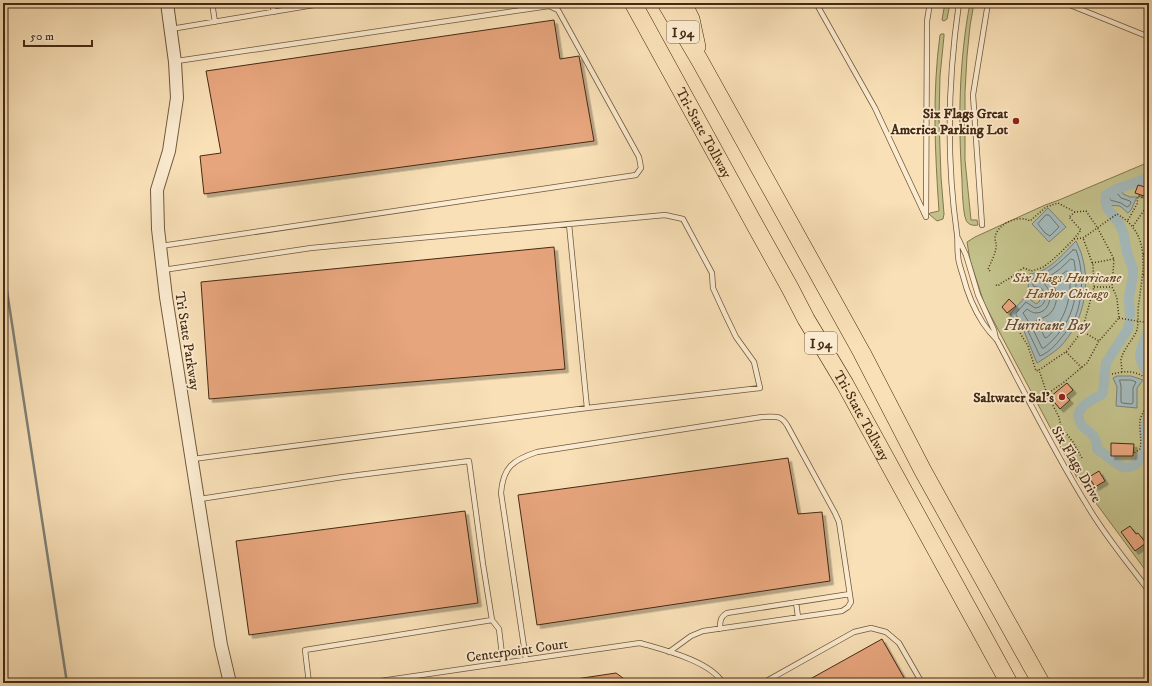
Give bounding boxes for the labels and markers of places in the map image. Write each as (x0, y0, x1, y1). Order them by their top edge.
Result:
place label: Six Flags Great America Parking Lot (890, 105, 1009, 139)
marker: Six Flags Great America Parking Lot (1011, 116, 1021, 126)
place label: Saltwater Sal's (973, 389, 1054, 407)
marker: Saltwater Sal's (1057, 392, 1067, 402)

